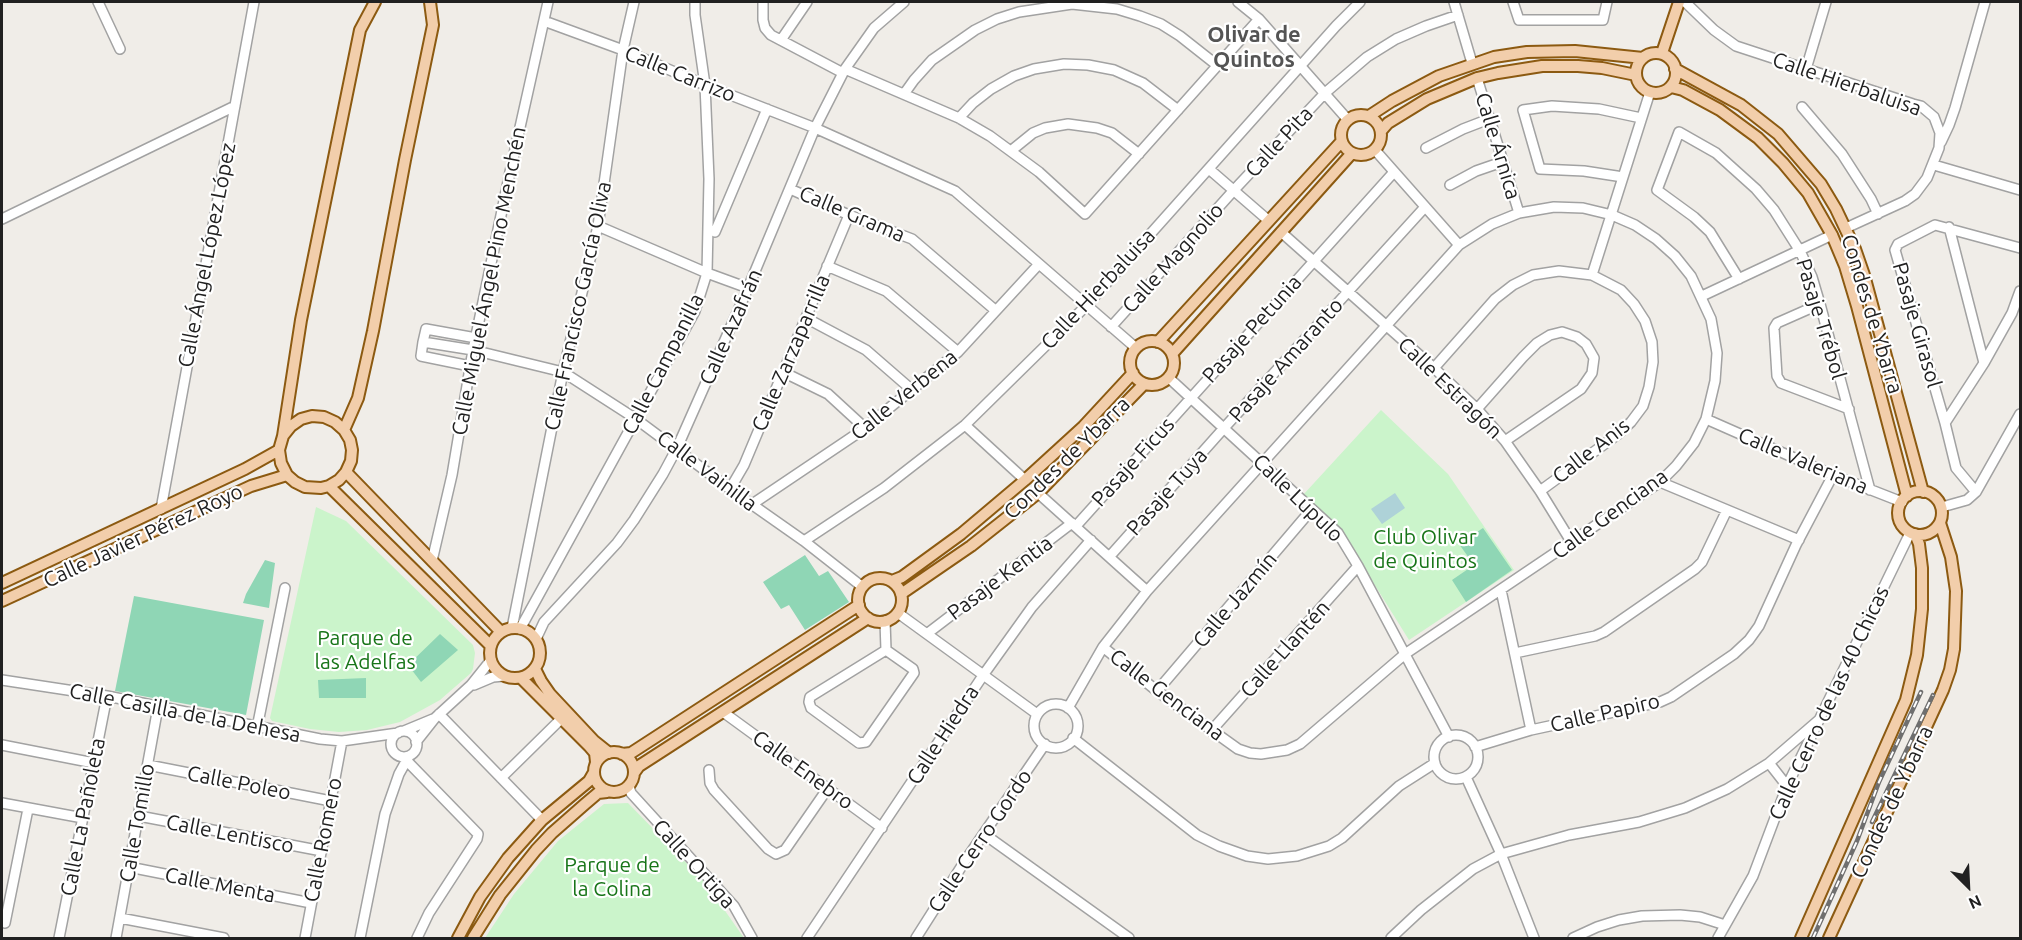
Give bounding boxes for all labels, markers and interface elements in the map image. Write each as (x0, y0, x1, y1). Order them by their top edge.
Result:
district label: Olivar de Quintos (1207, 22, 1301, 74)
street label: Calle Carrizo (621, 40, 739, 108)
street label: Calle Hierbaluisa (1769, 47, 1925, 121)
street label: Calle Árnica (1470, 90, 1526, 202)
street label: Calle Pita (1240, 101, 1318, 183)
street label: Calle Miguel Ángel Pino Menchén (447, 125, 531, 437)
street label: Calle Ángel López López (173, 140, 241, 370)
street label: Calle Francisco García Oliva (539, 179, 617, 433)
street label: Calle Grama (795, 180, 909, 248)
street label: Calle Magnolio (1117, 198, 1229, 318)
street label: Calle Hierbaluisa (1036, 223, 1160, 355)
street label: Condes de Ybarra (1836, 231, 1908, 397)
street label: Pasaje Trébol (1791, 255, 1851, 383)
street label: Pasaje Girasol (1887, 259, 1947, 391)
street label: Calle Azafrán (694, 265, 768, 389)
street label: Pasaje Petunia (1197, 270, 1307, 388)
street label: Calle Zarzaparrilla (747, 271, 835, 435)
street label: Calle Campanilla (617, 289, 709, 439)
street label: Pasaje Amaranto (1224, 293, 1348, 427)
street label: Calle Estragón (1393, 332, 1507, 444)
street label: Calle Verbena (846, 344, 962, 446)
street label: Condes de Ybarra (999, 391, 1135, 525)
street label: Pasaje Ficus (1086, 412, 1180, 512)
street label: Calle Anis (1547, 413, 1635, 489)
street label: Calle Valeriana (1734, 422, 1872, 500)
street label: Calle Vainilla (652, 425, 762, 517)
street label: Pasaje Tuya (1121, 443, 1213, 541)
street label: Calle Lúpulo (1248, 449, 1348, 547)
street label: Calle Genciana (1547, 464, 1673, 564)
street label: Calle Javier Pérez Royo (39, 479, 247, 593)
park label: Club Olivar de Quintos (1373, 524, 1477, 574)
street label: Pasaje Kentia (943, 530, 1057, 626)
street label: Calle Jazmín (1188, 547, 1282, 653)
street label: Calle Cerro de las 40 Chicas (1764, 582, 1894, 824)
street label: Calle Llantén (1235, 595, 1335, 703)
park label: Parque de las Adelfas (314, 625, 416, 675)
street label: Calle Genciana (1105, 644, 1229, 746)
street label: Calle Casilla de la Dehesa (67, 678, 303, 748)
street label: Calle Hiedra (902, 681, 984, 789)
street label: Calle Papiro (1548, 688, 1662, 738)
street label: Condes de Ybarra (1846, 722, 1938, 882)
street label: Calle Enebro (747, 725, 859, 815)
street label: Calle La Pañoleta (55, 736, 111, 898)
street label: Calle Tomillo (114, 761, 160, 885)
street label: Calle Poleo (185, 761, 293, 805)
street label: Calle Cerro Gordo (923, 765, 1037, 917)
street label: Calle Romero (299, 776, 347, 904)
street label: Calle Lentisco (164, 809, 296, 859)
street label: Calle Ortiga (647, 814, 741, 914)
park label: Parque de la Colina (564, 852, 660, 902)
north arrow (1938, 856, 1998, 916)
street label: Calle Menta (163, 862, 277, 908)
text: N (1966, 892, 1984, 913)

